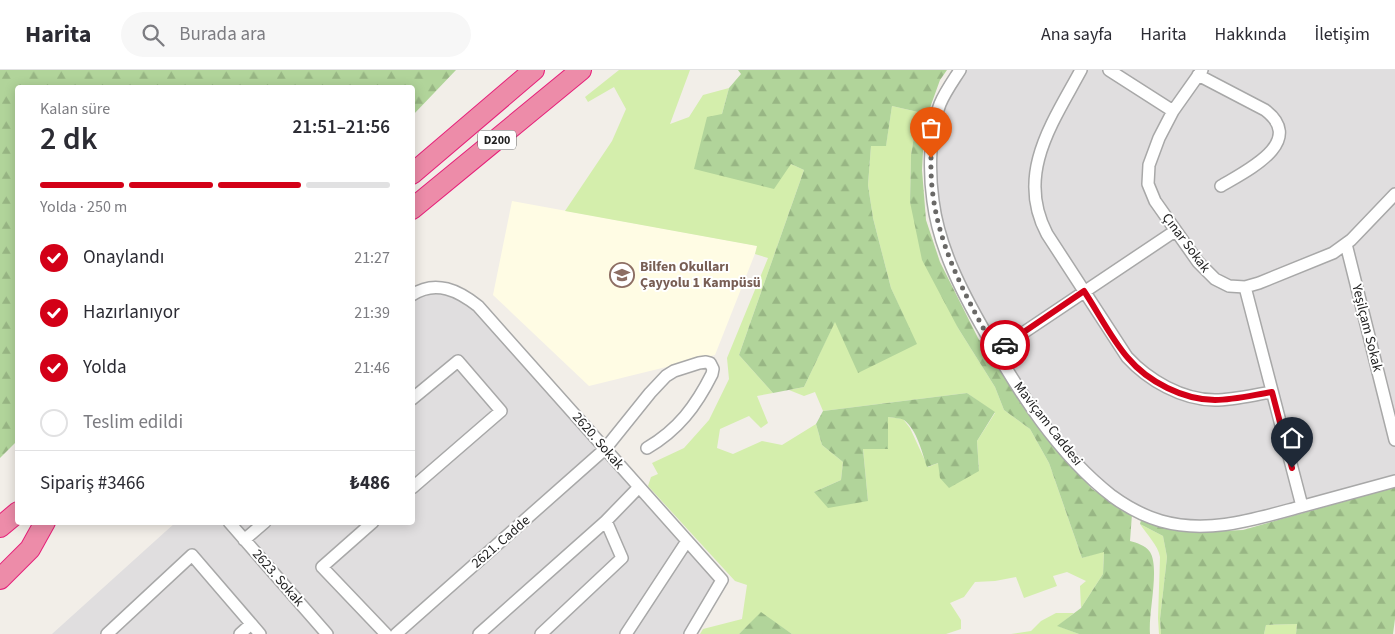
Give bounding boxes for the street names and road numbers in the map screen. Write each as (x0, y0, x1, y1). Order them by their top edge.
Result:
road number: D200 (478, 130, 516, 150)
street label: Çınar Sokak (1157, 209, 1215, 277)
street label: Yeşilçam Sokak (1346, 281, 1388, 374)
street label: Maviçam Caddesi (1009, 378, 1087, 470)
street label: 2620. Sokak (568, 408, 629, 474)
street label: 2621. Cadde (467, 511, 535, 573)
street label: 2623. Sokak (248, 545, 309, 611)

